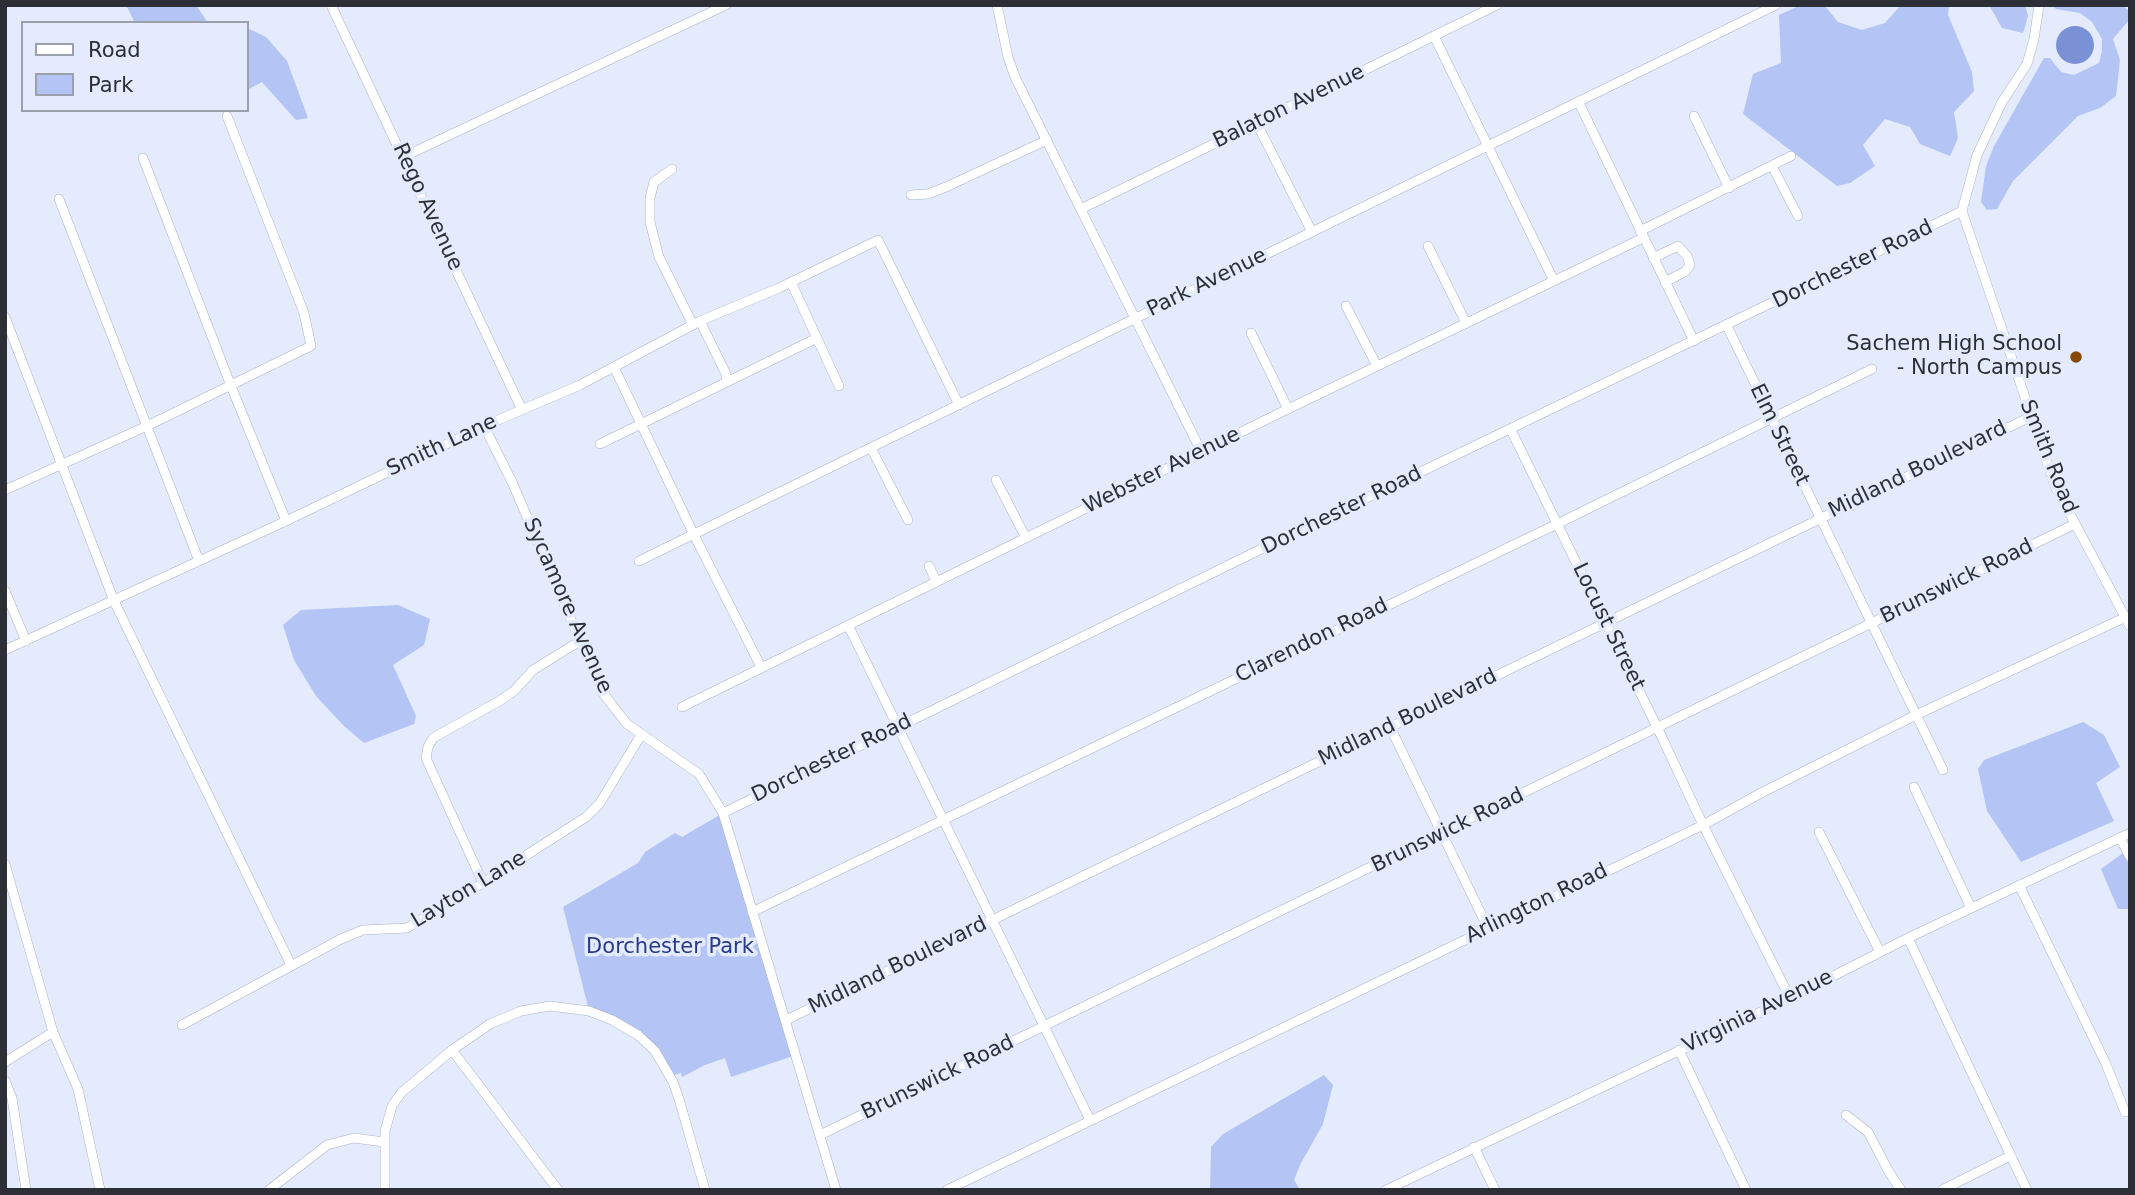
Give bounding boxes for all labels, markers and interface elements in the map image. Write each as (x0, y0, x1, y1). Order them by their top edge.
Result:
legend (21, 21, 248, 112)
text: Road (88, 38, 141, 62)
street label: Balaton Avenue (1209, 59, 1369, 155)
text: Park (88, 73, 133, 97)
street label: Rego Avenue (387, 139, 467, 275)
street label: Dorchester Road (1769, 215, 1937, 315)
street label: Park Avenue (1143, 243, 1271, 323)
place label: Sachem High School - North Campus (1846, 332, 2062, 382)
marker: Sachem High School - North Campus (2068, 349, 2084, 365)
street label: Elm Street (1744, 380, 1814, 490)
street label: Smith Road (2014, 396, 2082, 518)
street label: Smith Lane (383, 410, 501, 482)
street label: Midland Boulevard (1825, 416, 2011, 524)
street label: Webster Avenue (1080, 422, 1244, 520)
street label: Dorchester Road (1258, 461, 1426, 561)
street label: Sycamore Avenue (517, 514, 617, 698)
street label: Brunswick Road (1877, 534, 2037, 630)
street label: Locust Street (1566, 559, 1650, 695)
street label: Clarendon Road (1232, 593, 1392, 689)
street label: Midland Boulevard (1315, 664, 1501, 772)
street label: Dorchester Road (748, 709, 916, 809)
street label: Brunswick Road (1368, 783, 1528, 879)
street label: Layton Lane (407, 846, 531, 934)
street label: Arlington Road (1462, 859, 1612, 949)
street label: Midland Boulevard (805, 912, 991, 1020)
park label: Dorchester Park (586, 935, 754, 961)
street label: Virginia Avenue (1679, 965, 1837, 1059)
street label: Brunswick Road (858, 1030, 1018, 1126)

